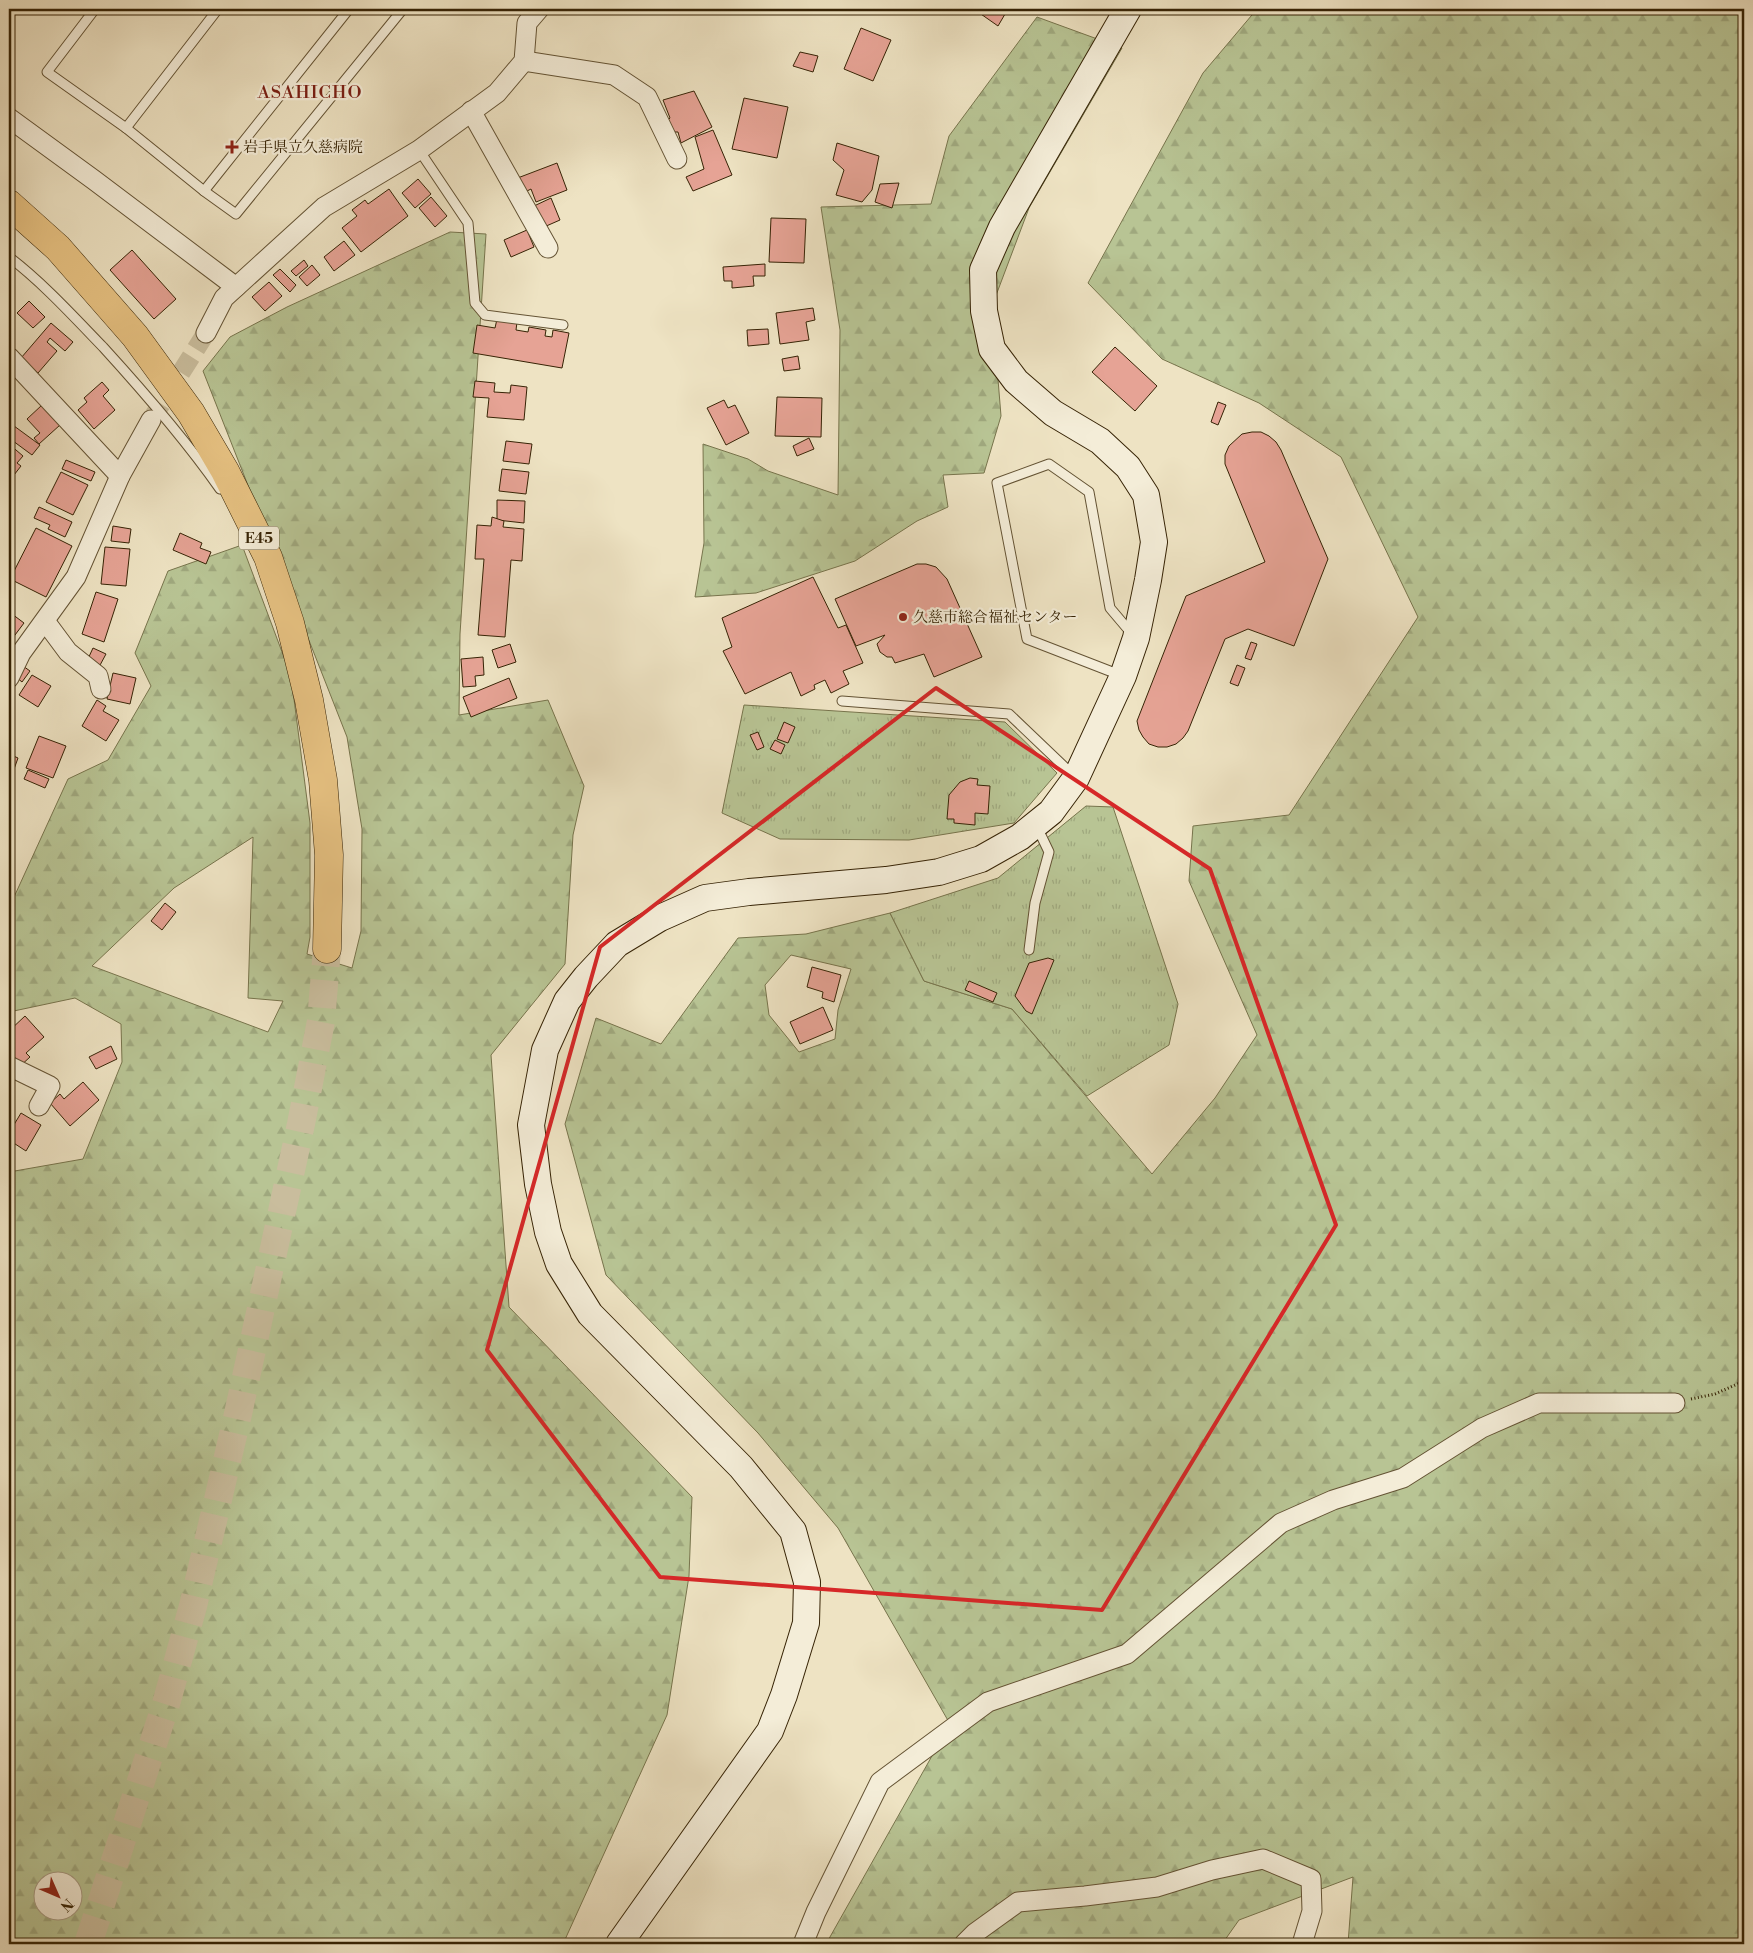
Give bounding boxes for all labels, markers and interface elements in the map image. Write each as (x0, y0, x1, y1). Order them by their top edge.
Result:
district label: ASAHICHO (256, 81, 363, 104)
place label: 岩手県立久慈病院 (243, 138, 363, 157)
marker: 岩手県立久慈病院 (225, 140, 239, 154)
road number: E45 (239, 526, 279, 550)
place label: 久慈市総合福祉センター (913, 608, 1077, 627)
marker: 久慈市総合福祉センター (897, 611, 909, 623)
north arrow (32, 1870, 82, 1920)
text: N (56, 1894, 77, 1915)

